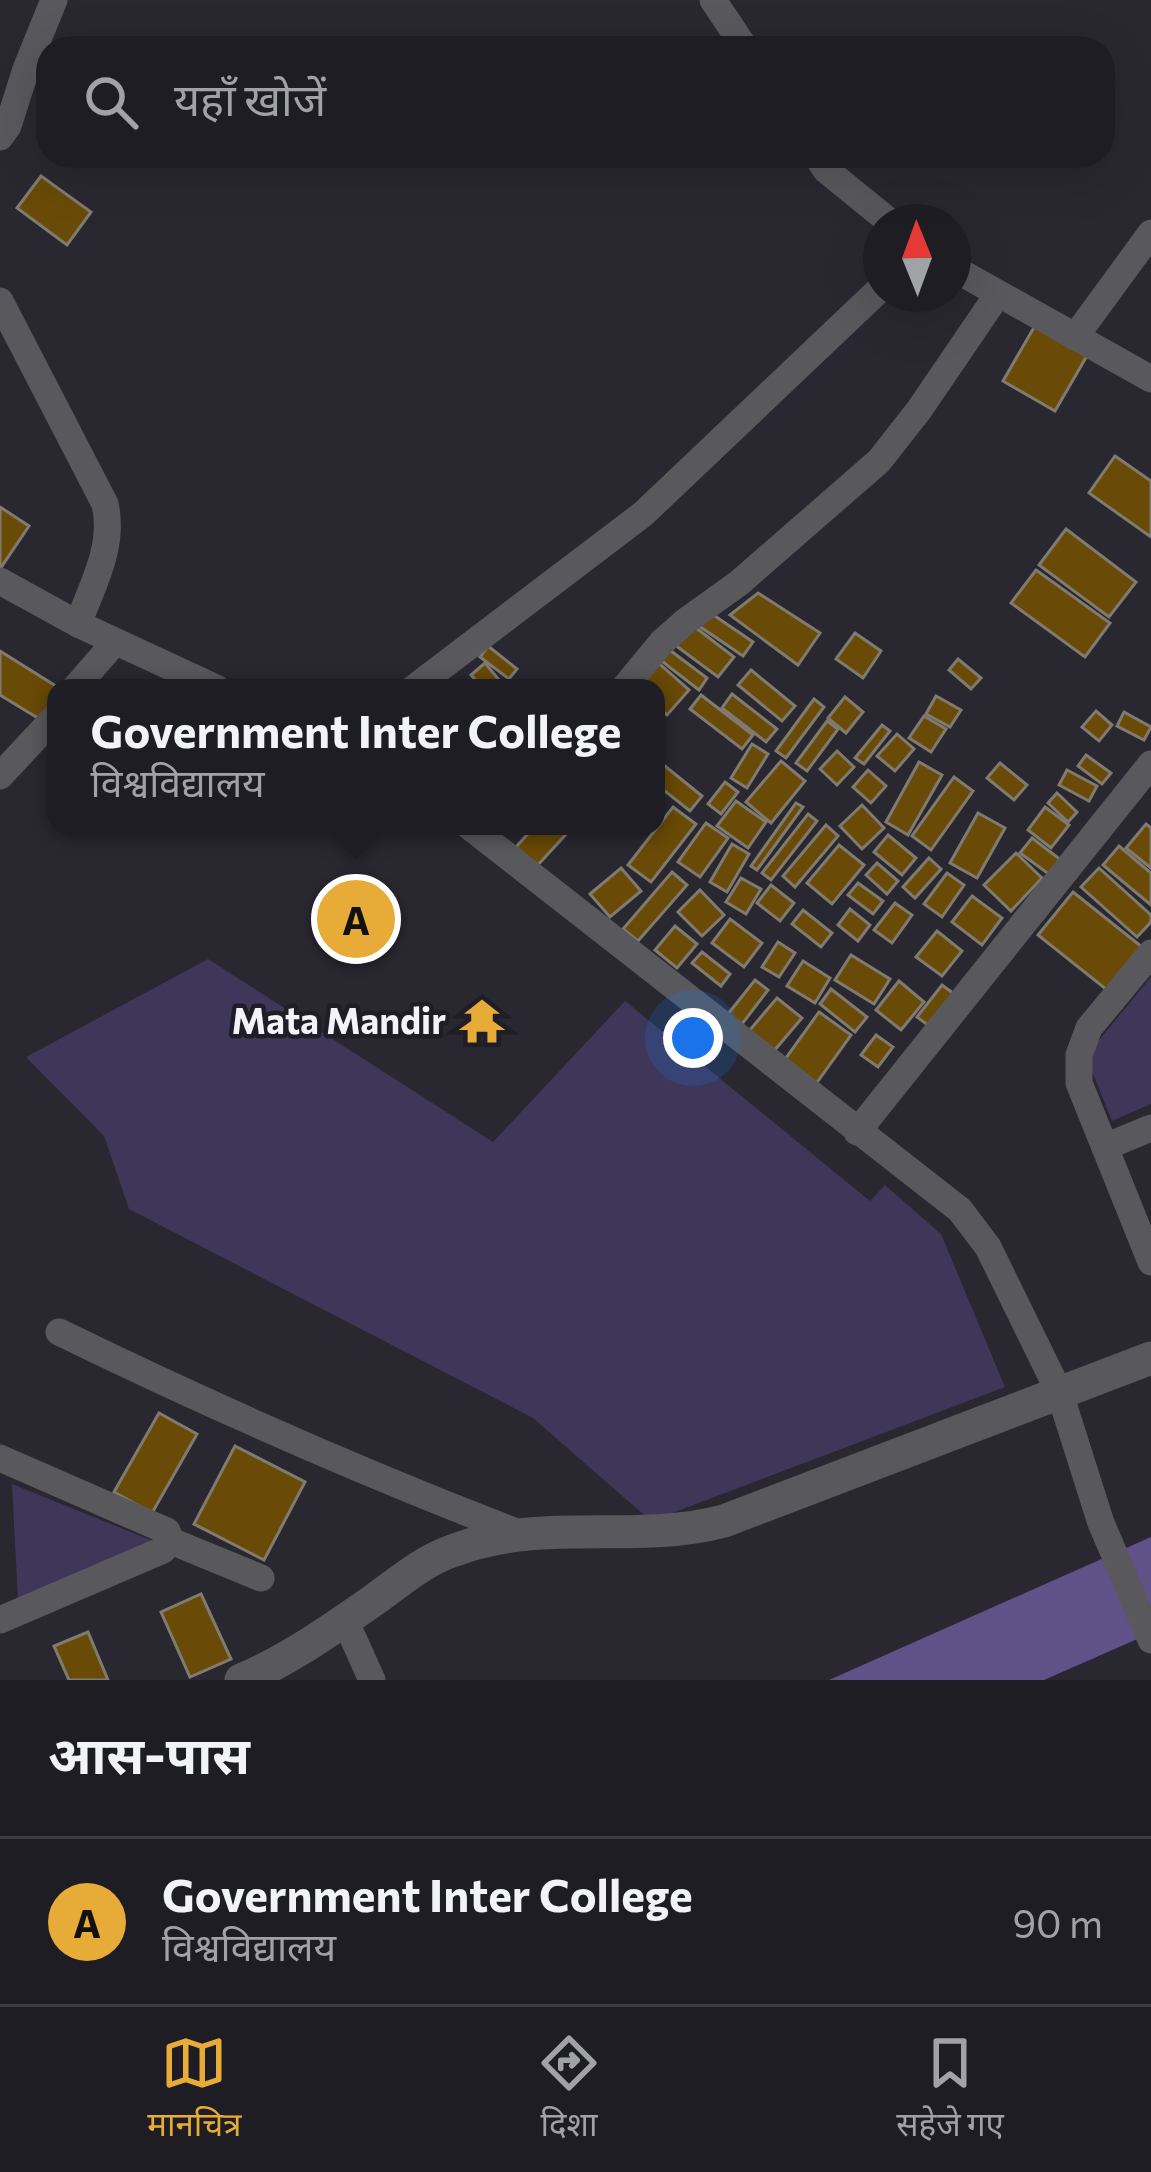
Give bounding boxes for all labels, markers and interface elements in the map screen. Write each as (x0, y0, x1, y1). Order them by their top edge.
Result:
search box (36, 36, 1115, 168)
icon: search (78, 69, 144, 135)
text: यहाँ खोजें (174, 70, 326, 125)
north arrow (863, 204, 971, 312)
popup (47, 679, 665, 835)
text: Government Inter College (91, 702, 621, 757)
text: विश्वविद्यालय (91, 757, 265, 805)
pin: A (317, 874, 395, 964)
temple icon: Mata Mandir (457, 996, 507, 1046)
place label: Mata Mandir (232, 997, 446, 1041)
your location (663, 1008, 723, 1068)
text: आस-पास (48, 1722, 250, 1785)
text: Government Inter College (162, 1866, 693, 1921)
text: A (73, 1898, 101, 1946)
text: 90 m (1012, 1898, 1103, 1946)
text: विश्वविद्यालय (162, 1921, 336, 1969)
tab: मानचित्र (147, 2030, 242, 2149)
tab: दिशा (536, 2030, 602, 2149)
tab: सहेजे गए (896, 2030, 1004, 2149)

